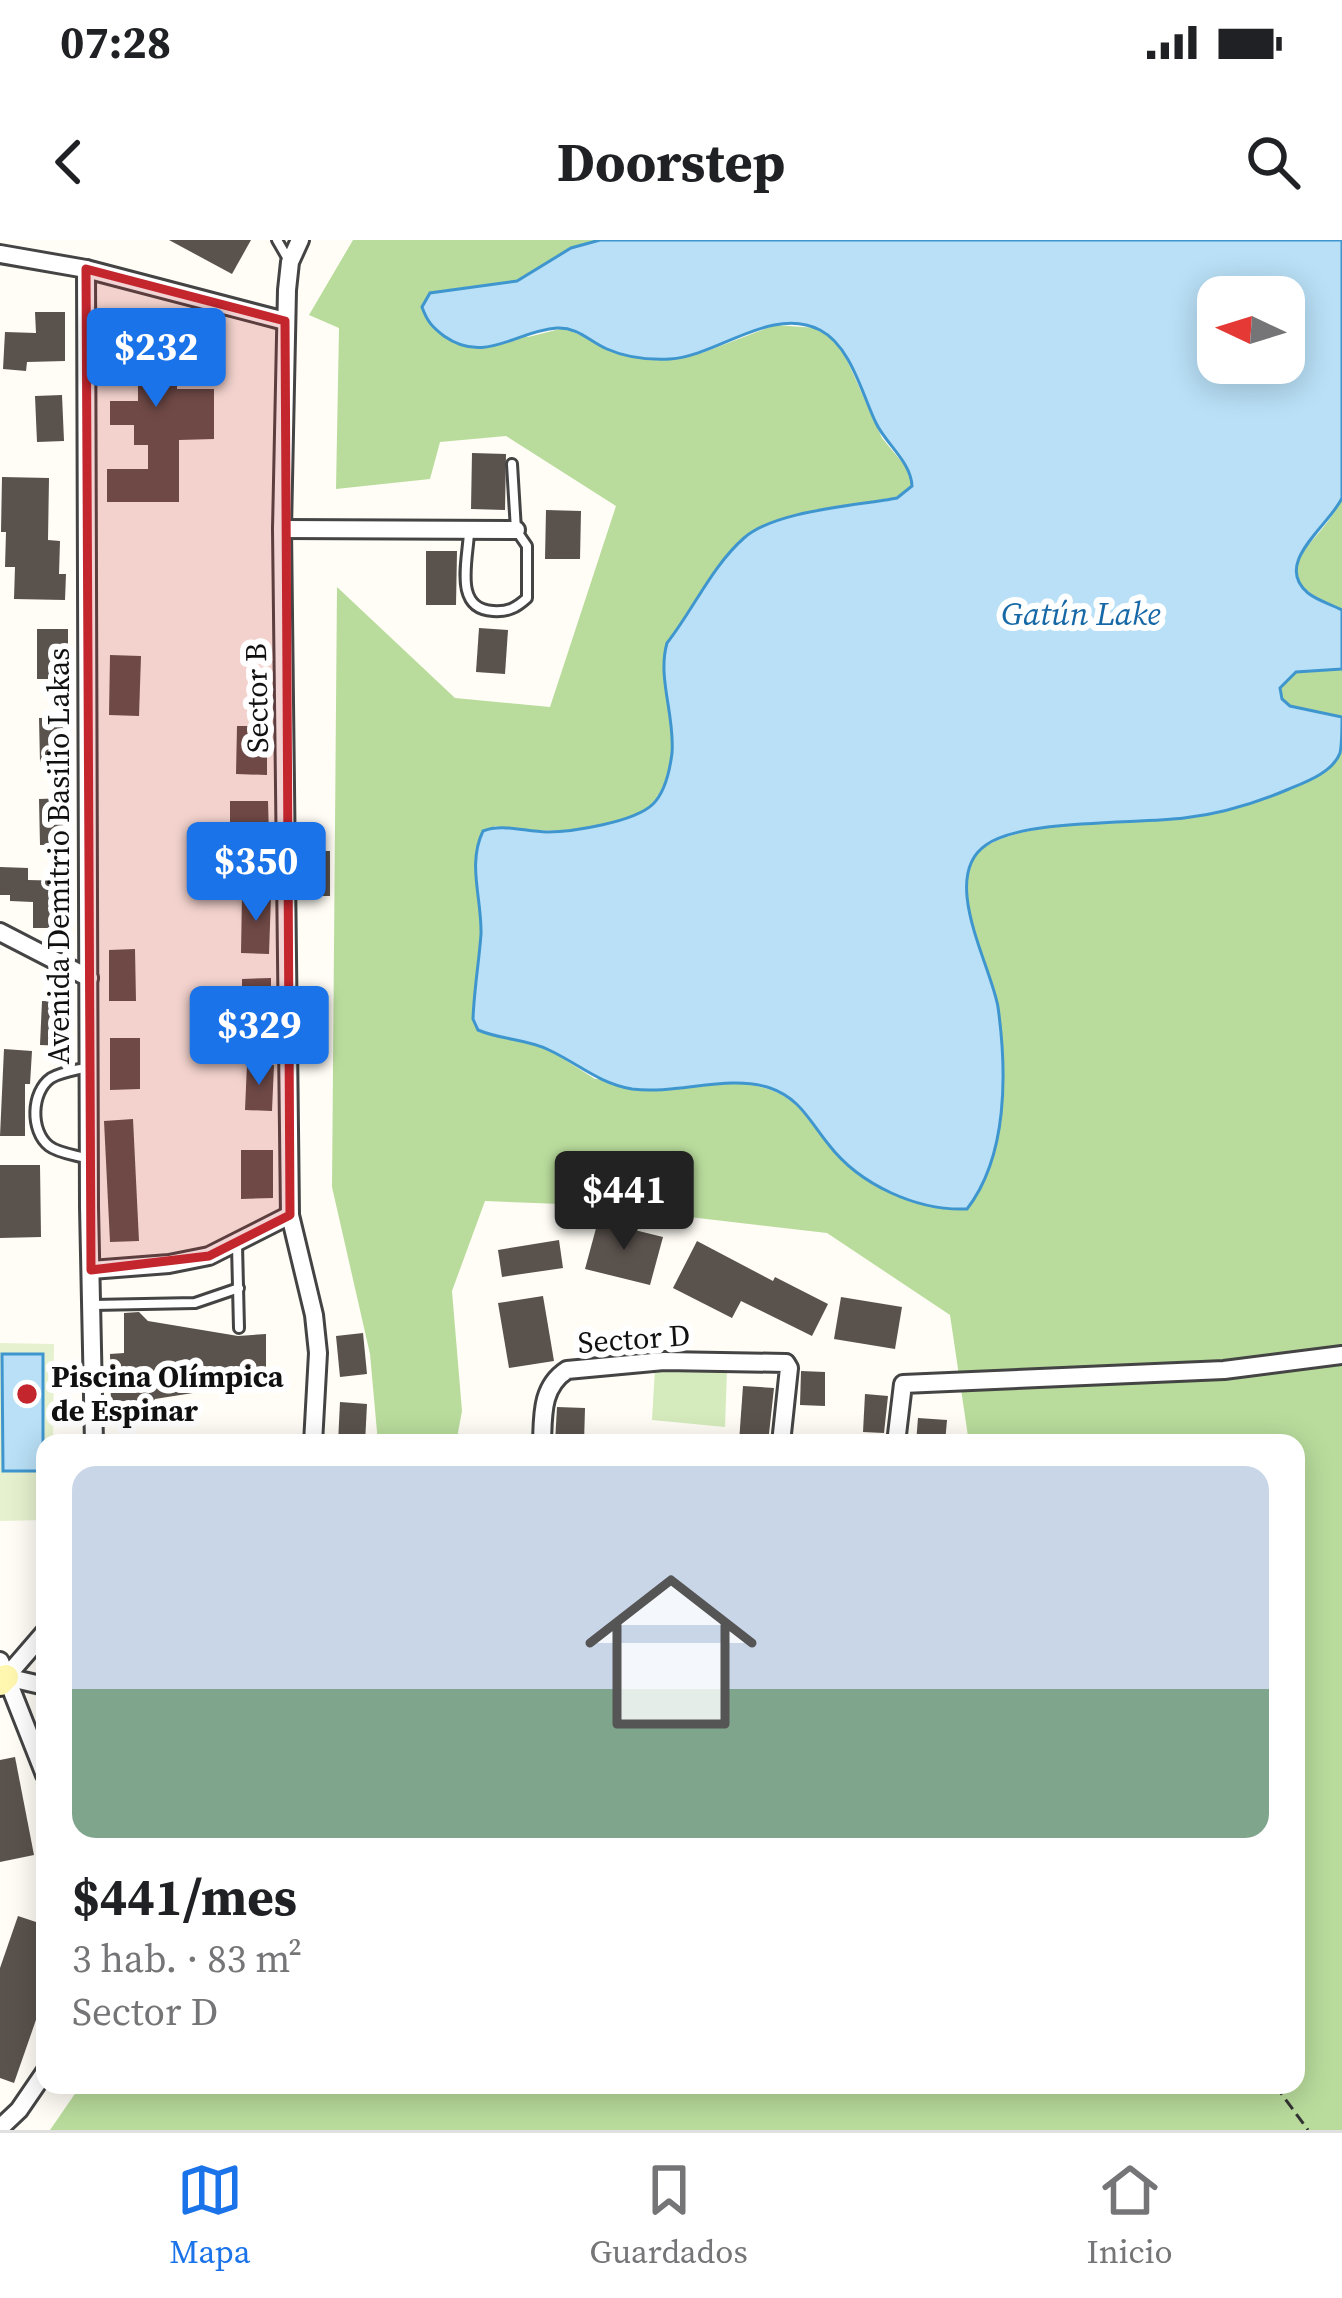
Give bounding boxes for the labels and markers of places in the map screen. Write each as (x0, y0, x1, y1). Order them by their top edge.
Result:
pin: $232 (85, 308, 227, 410)
pin: $350 (185, 822, 327, 924)
pin: $329 (188, 986, 330, 1088)
pin: $441 (553, 1151, 695, 1253)
place label: Piscina Olímpica de Espinar (51, 1356, 285, 1431)
marker: Piscina Olímpica de Espinar (14, 1381, 40, 1407)

